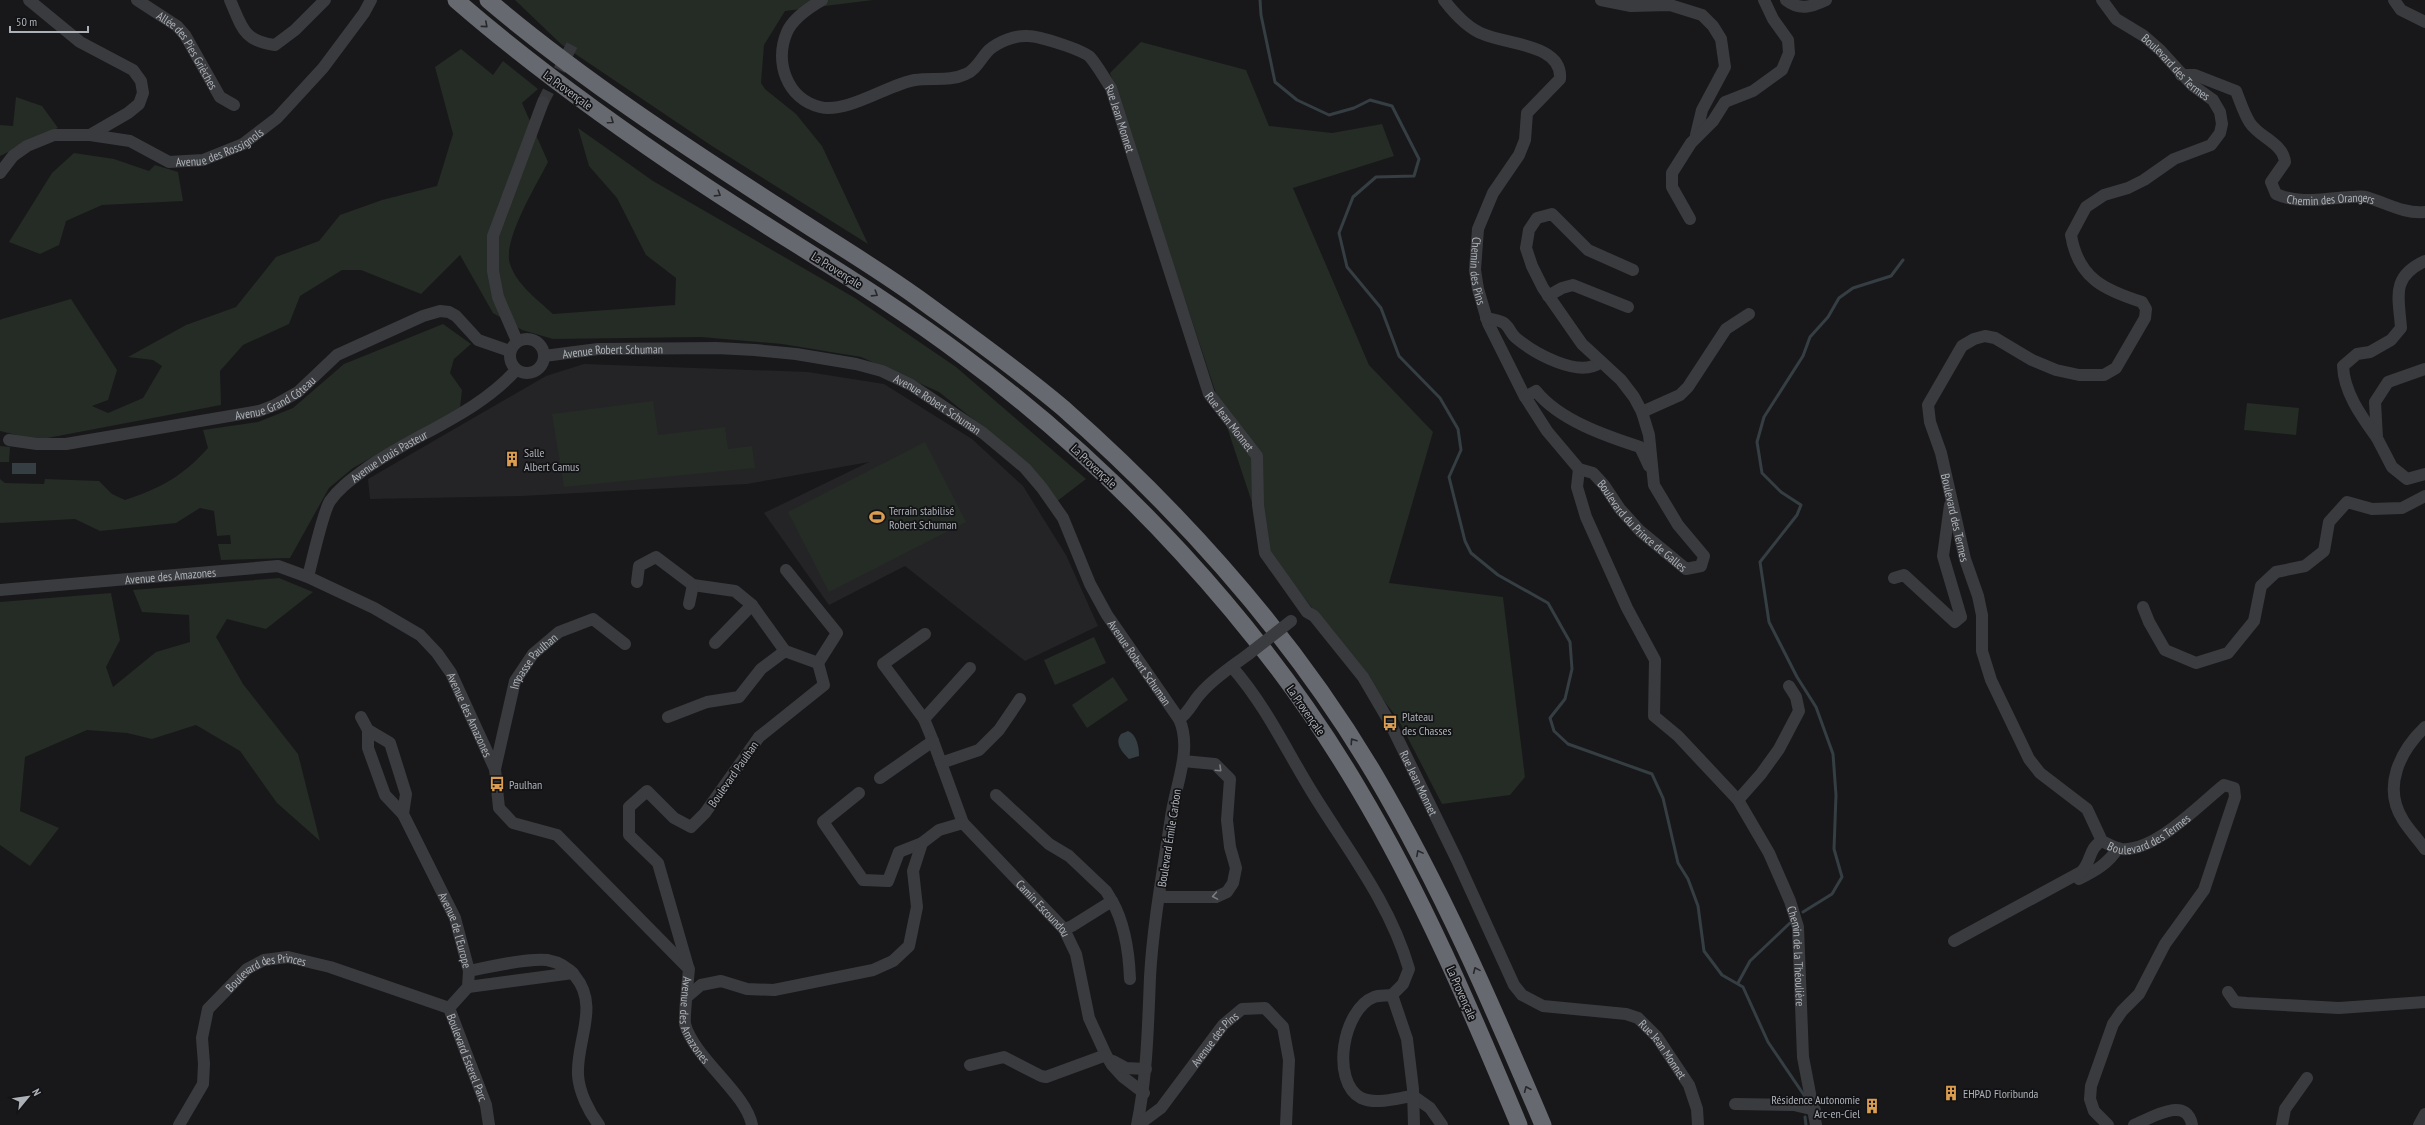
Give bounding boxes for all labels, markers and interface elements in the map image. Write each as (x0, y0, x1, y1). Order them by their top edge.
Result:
scale bar (10, 8, 88, 34)
street label: Allée des Pies Grièches (154, 8, 221, 92)
text: 50 m (16, 14, 37, 29)
one-way arrow (481, 21, 488, 28)
street label: Boulevard des Termes (2139, 30, 2213, 103)
street label: La Provençale (540, 67, 596, 113)
street label: Rue Jean Monnet (1103, 81, 1139, 155)
one-way arrow (607, 116, 614, 124)
street label: Avenue des Rossignols (175, 124, 266, 169)
street label: Chemin des Orangers (2286, 189, 2377, 208)
one-way arrow (714, 190, 721, 197)
street label: Chemin des Pins (1467, 236, 1490, 306)
street label: La Provençale (809, 248, 865, 292)
one-way arrow (871, 289, 878, 297)
street label: Avenue Robert Schuman (561, 341, 663, 361)
street label: Avenue Robert Schuman (891, 370, 984, 437)
street label: Avenue Grand Côteau (234, 372, 318, 423)
street label: Rue Jean Monnet (1203, 389, 1258, 454)
street label: Avenue Louis Pasteur (347, 426, 430, 485)
street label: La Provençale (1068, 441, 1120, 491)
place label: Salle Albert Camus (524, 445, 579, 474)
building icon: Salle Albert Camus (503, 450, 521, 468)
street label: Boulevard des Termes (1938, 472, 1973, 564)
street label: Boulevard du Prince de Galles (1595, 476, 1690, 574)
place label: Terrain stabilisé Robert Schuman (889, 503, 957, 532)
sports icon: Terrain stabilisé Robert Schuman (868, 508, 886, 526)
street label: Avenue des Amazones (124, 564, 217, 587)
street label: Avenue Robert Schuman (1105, 617, 1175, 708)
street label: Impasse Paulhan (506, 629, 560, 691)
street label: Avenue des Amazones (444, 670, 496, 759)
street label: La Provençale (1283, 682, 1329, 738)
place label: Plateau des Chasses (1402, 709, 1451, 738)
bus stop icon: Plateau des Chasses (1381, 714, 1399, 732)
street label: Boulevard Paulhan (705, 738, 761, 810)
one-way arrow (1350, 738, 1358, 745)
street label: Rue Jean Monnet (1397, 748, 1442, 818)
one-way arrow (1214, 764, 1222, 772)
bus stop icon: Paulhan (488, 775, 506, 793)
place label: Paulhan (509, 777, 542, 792)
street label: Boulevard Émile Carbon (1154, 788, 1184, 888)
street label: Boulevard des Termes (2105, 810, 2193, 857)
one-way arrow (1416, 850, 1424, 857)
street label: Camin Escoundou (1013, 876, 1074, 939)
street label: Avenue de l'Europe (436, 889, 475, 970)
one-way arrow (1212, 891, 1218, 899)
street label: Chemin de la Théoulière (1784, 904, 1809, 1007)
street label: Boulevard des Princes (222, 950, 308, 994)
street label: La Provençale (1443, 964, 1481, 1022)
one-way arrow (1473, 966, 1481, 974)
street label: Avenue des Amazones (677, 976, 713, 1066)
street label: Avenue des Pins (1187, 1008, 1241, 1069)
street label: Boulevard Esterel Parc (444, 1011, 492, 1104)
street label: Rue Jean Monnet (1636, 1016, 1691, 1082)
north arrow (8, 1077, 48, 1117)
building icon: EHPAD Floribunda (1942, 1084, 1960, 1102)
text: N (29, 1086, 44, 1098)
one-way arrow (1524, 1086, 1532, 1093)
place label: EHPAD Floribunda (1963, 1086, 2039, 1101)
place label: Résidence Autonomie Arc-en-Ciel (1771, 1092, 1860, 1121)
building icon: Résidence Autonomie Arc-en-Ciel (1863, 1097, 1881, 1115)

